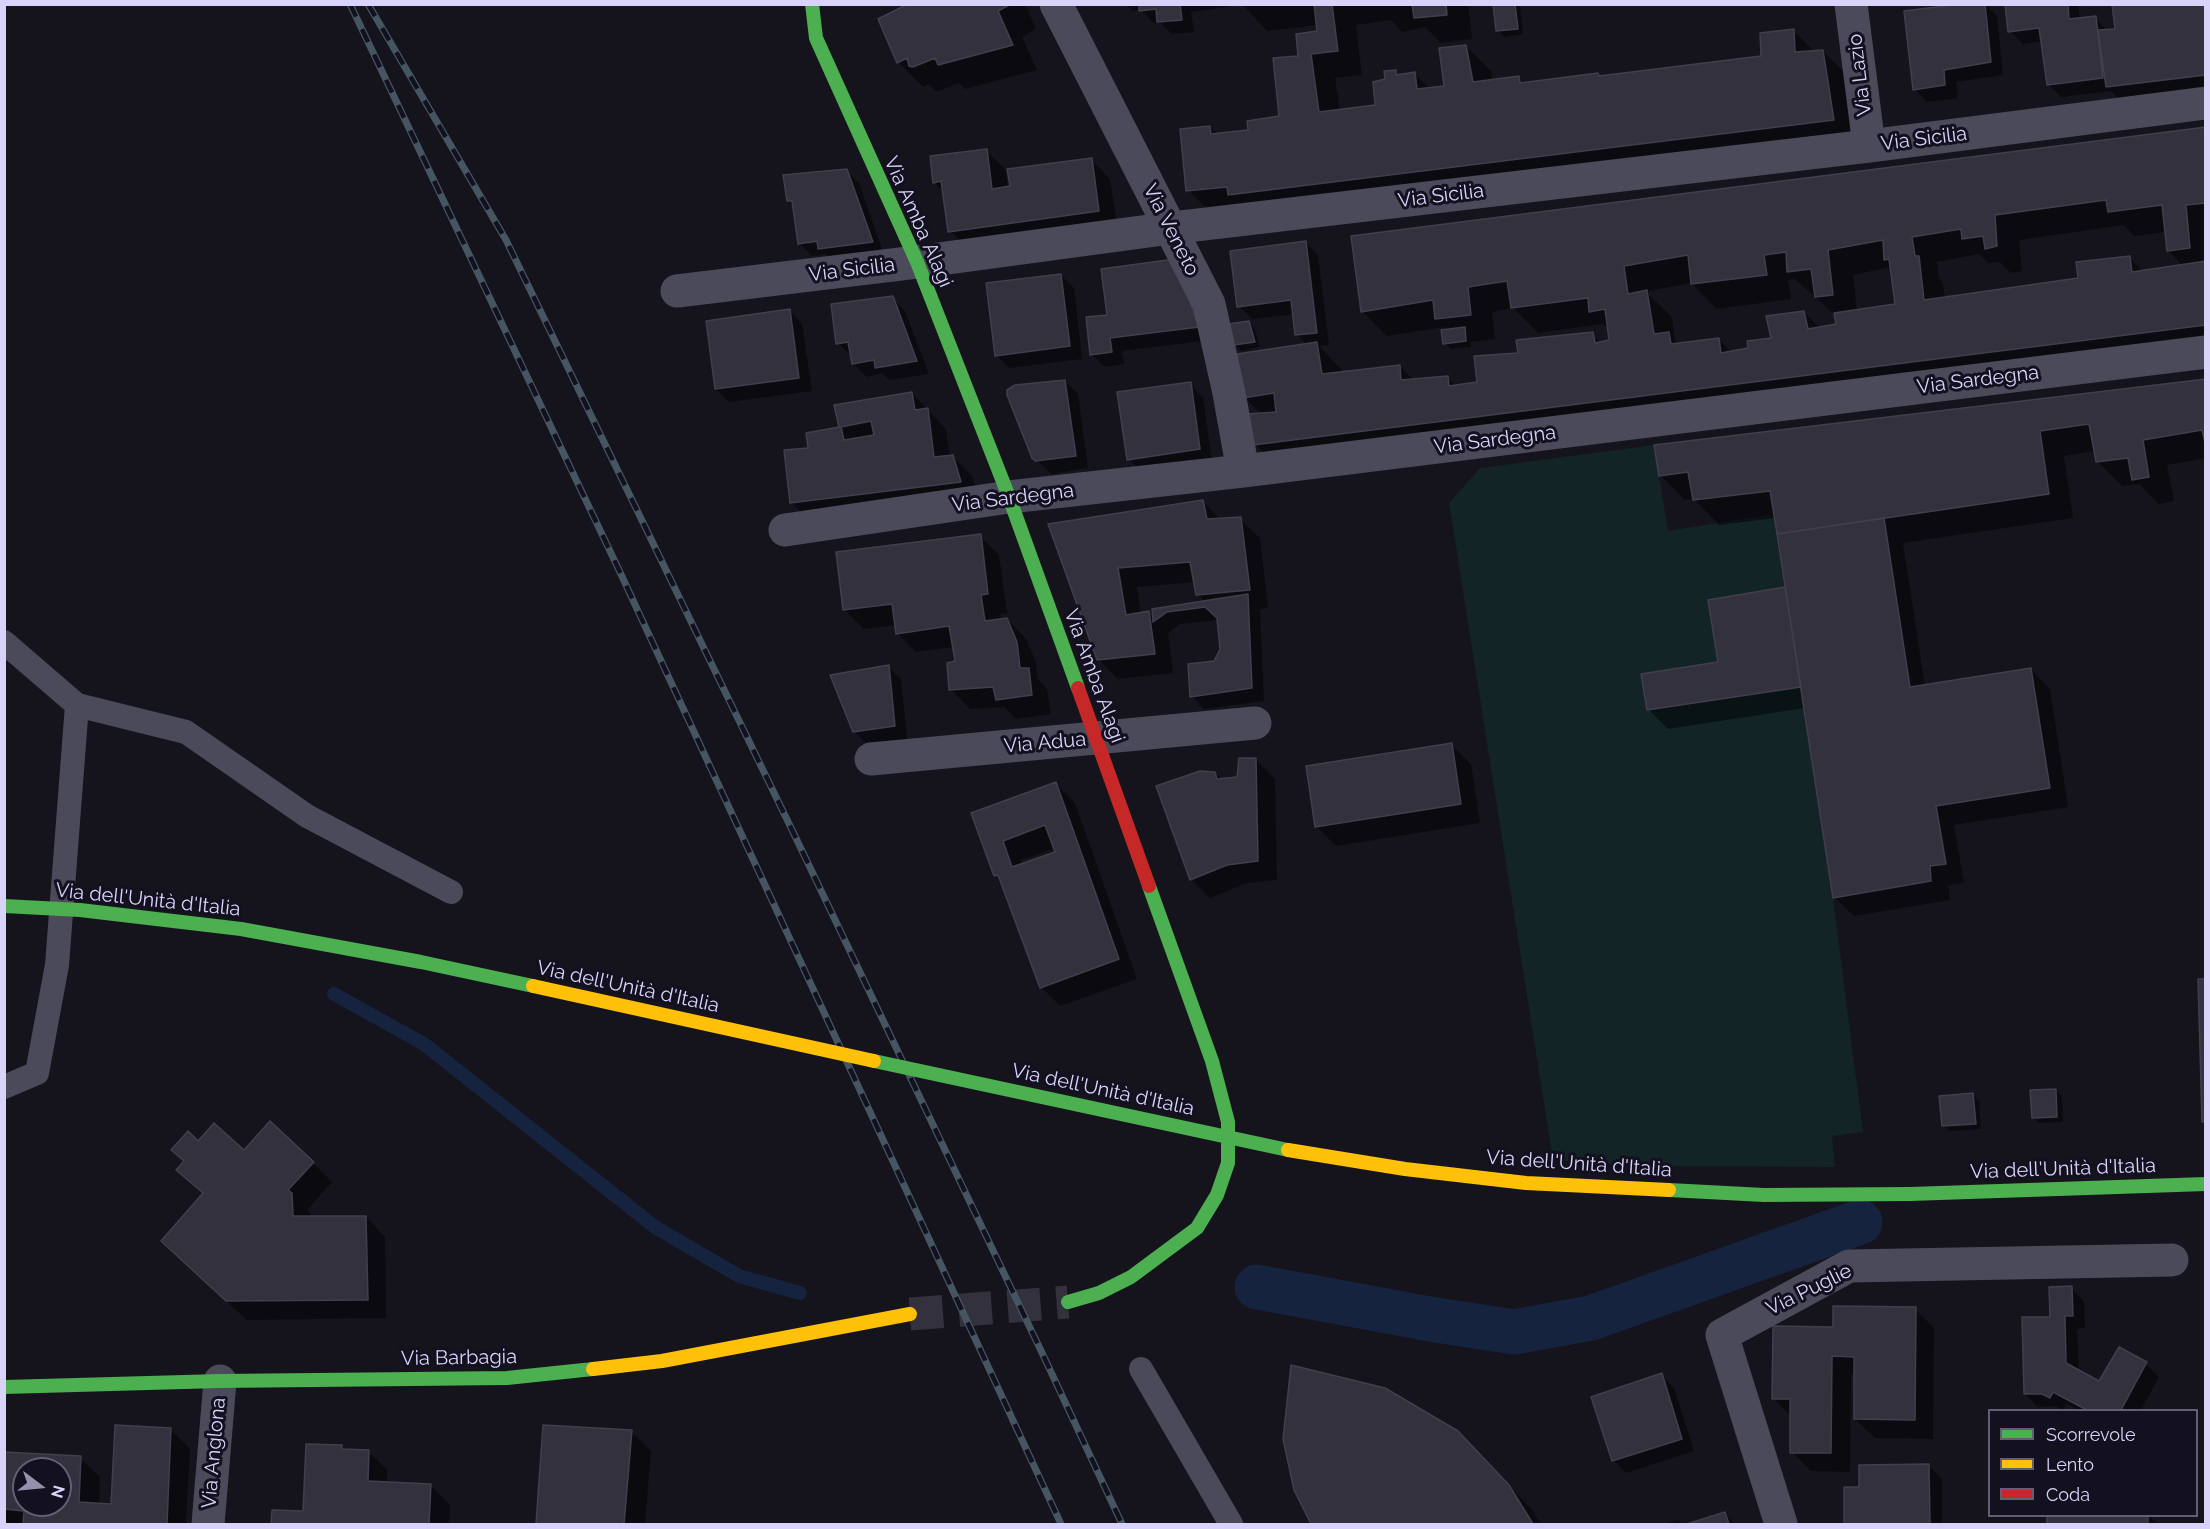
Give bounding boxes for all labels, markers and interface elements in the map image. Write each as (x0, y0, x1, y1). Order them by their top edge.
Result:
street label: Via Lazio (1843, 33, 1877, 117)
street label: Via Sicilia (1880, 122, 1968, 156)
street label: Via Amba Alagi (878, 153, 958, 291)
street label: Via Sicilia (1397, 179, 1485, 213)
street label: Via Veneto (1138, 180, 1204, 280)
street label: Via Sicilia (808, 253, 896, 287)
street label: Via Sardegna (1916, 361, 2040, 399)
street label: Via Sardegna (1433, 421, 1557, 459)
street label: Via Sardegna (951, 479, 1075, 517)
street label: Via Amba Alagi (1059, 606, 1129, 746)
street label: Via Adua (1003, 727, 1087, 759)
street label: Via dell'Unità d'Italia (54, 878, 242, 922)
street label: Via dell'Unità d'Italia (535, 956, 721, 1018)
street label: Via dell'Unità d'Italia (1010, 1059, 1196, 1121)
street label: Via dell'Unità d'Italia (1485, 1146, 1673, 1182)
street label: Via dell'Unità d'Italia (1970, 1154, 2156, 1184)
street label: Via Puglie (1762, 1259, 1856, 1321)
street label: Via Barbagia (401, 1345, 517, 1371)
street label: Via Anglona (197, 1396, 231, 1510)
legend (1988, 1409, 2198, 1517)
text: Scorrevole (2046, 1424, 2136, 1445)
text: Lento (2046, 1454, 2094, 1475)
north arrow (12, 1457, 72, 1517)
text: N (47, 1483, 69, 1500)
text: Coda (2046, 1484, 2090, 1505)

